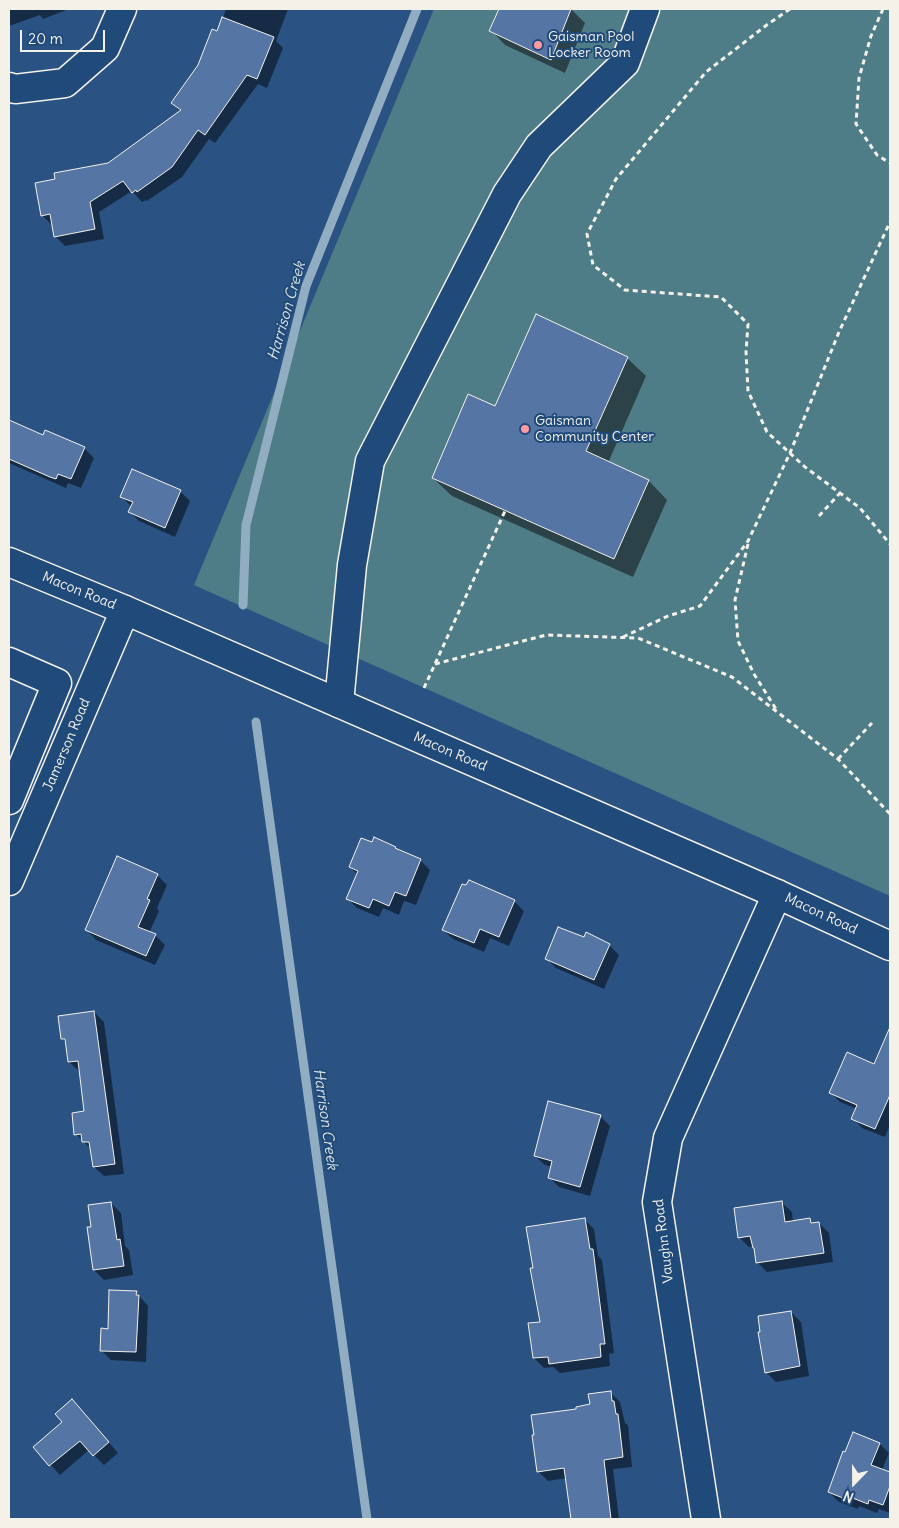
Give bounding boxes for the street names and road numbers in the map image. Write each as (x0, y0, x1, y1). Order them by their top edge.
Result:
street label: Macon Road (40, 569, 118, 613)
street label: Jamerson Road (40, 696, 94, 794)
street label: Macon Road (411, 729, 489, 775)
street label: Macon Road (782, 890, 860, 938)
street label: Vaughn Road (651, 1198, 677, 1284)

